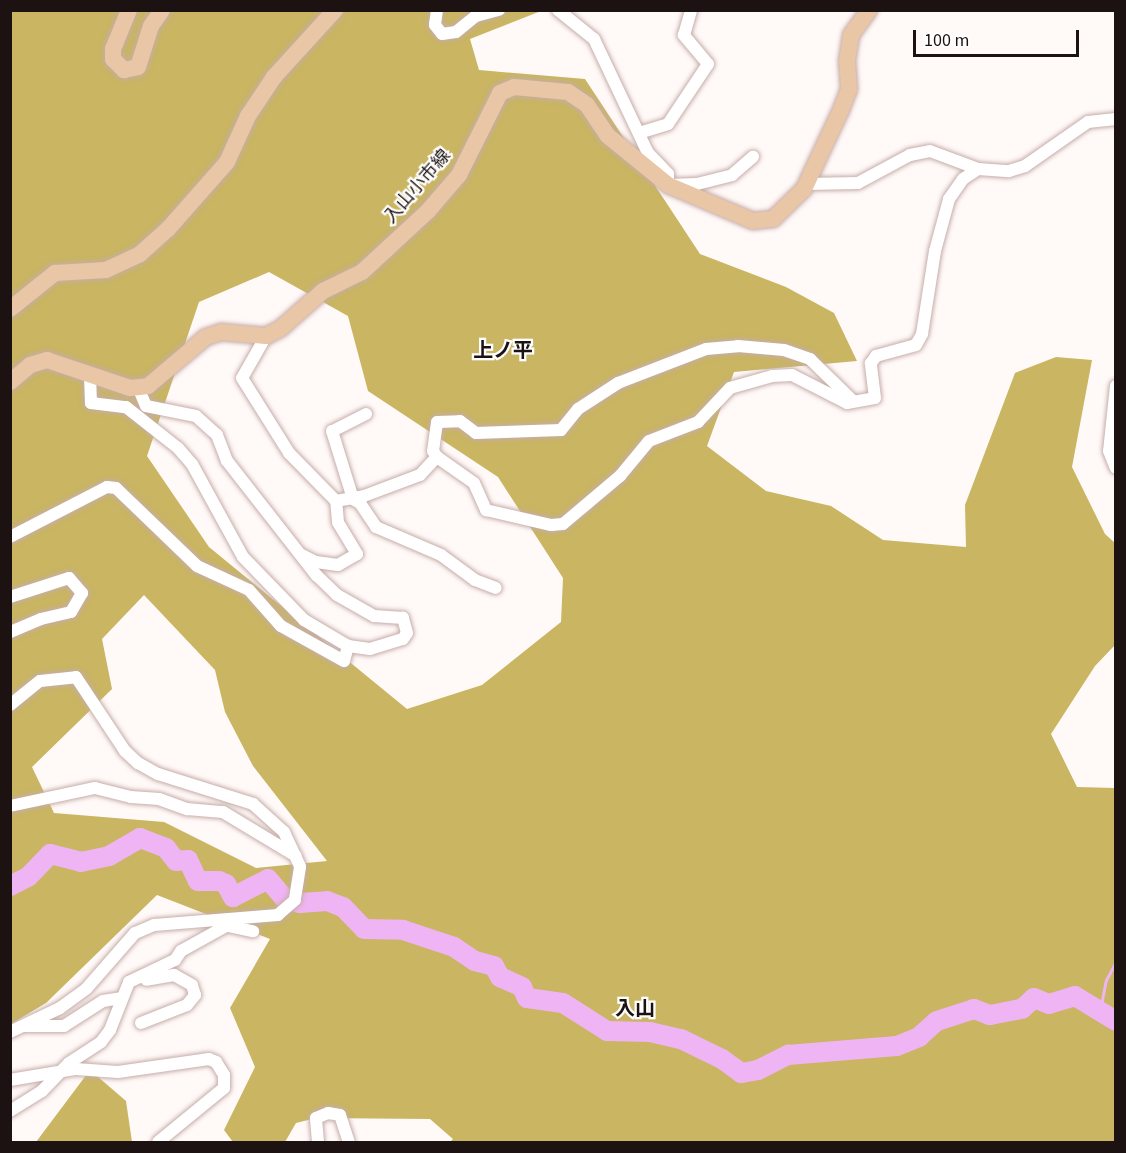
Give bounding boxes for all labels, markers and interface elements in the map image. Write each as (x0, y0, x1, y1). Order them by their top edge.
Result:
scale bar (916, 18, 1082, 56)
text: 100 m (924, 28, 969, 53)
street label: 入山小市線 (380, 146, 456, 228)
district label: 上ノ平 (473, 339, 533, 363)
district label: 入山 (615, 997, 655, 1021)

